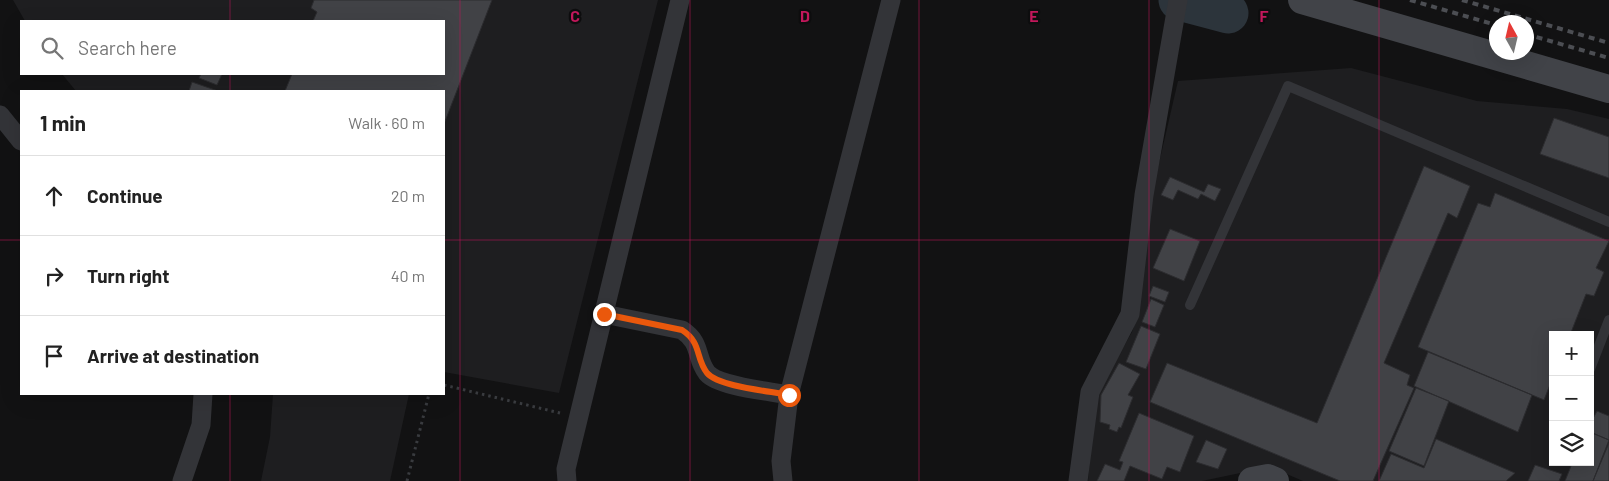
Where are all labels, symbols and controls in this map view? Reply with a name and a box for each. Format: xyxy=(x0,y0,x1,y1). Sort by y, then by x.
text: C xyxy=(570,6,580,25)
text: D xyxy=(800,6,810,25)
text: E xyxy=(1029,6,1039,25)
text: F xyxy=(1260,6,1269,25)
north arrow xyxy=(1489,15,1534,60)
search box xyxy=(20,20,445,75)
icon: search xyxy=(38,34,66,62)
text: Search here xyxy=(78,36,177,59)
text: 1 min xyxy=(40,110,86,135)
text: Walk · 60 m xyxy=(348,113,425,132)
icon: ahead xyxy=(40,182,68,210)
text: Continue xyxy=(87,184,163,207)
text: 20 m xyxy=(391,186,425,205)
icon: right xyxy=(40,262,68,290)
text: Turn right xyxy=(87,264,169,287)
text: 40 m xyxy=(391,266,425,285)
route end xyxy=(593,303,616,326)
map controls xyxy=(1549,331,1594,466)
button: + xyxy=(1549,331,1594,376)
icon: arrive xyxy=(40,342,68,370)
text: Arrive at destination xyxy=(87,344,259,367)
button: − xyxy=(1549,376,1594,421)
route start xyxy=(778,384,801,407)
button: layers xyxy=(1549,421,1594,466)

